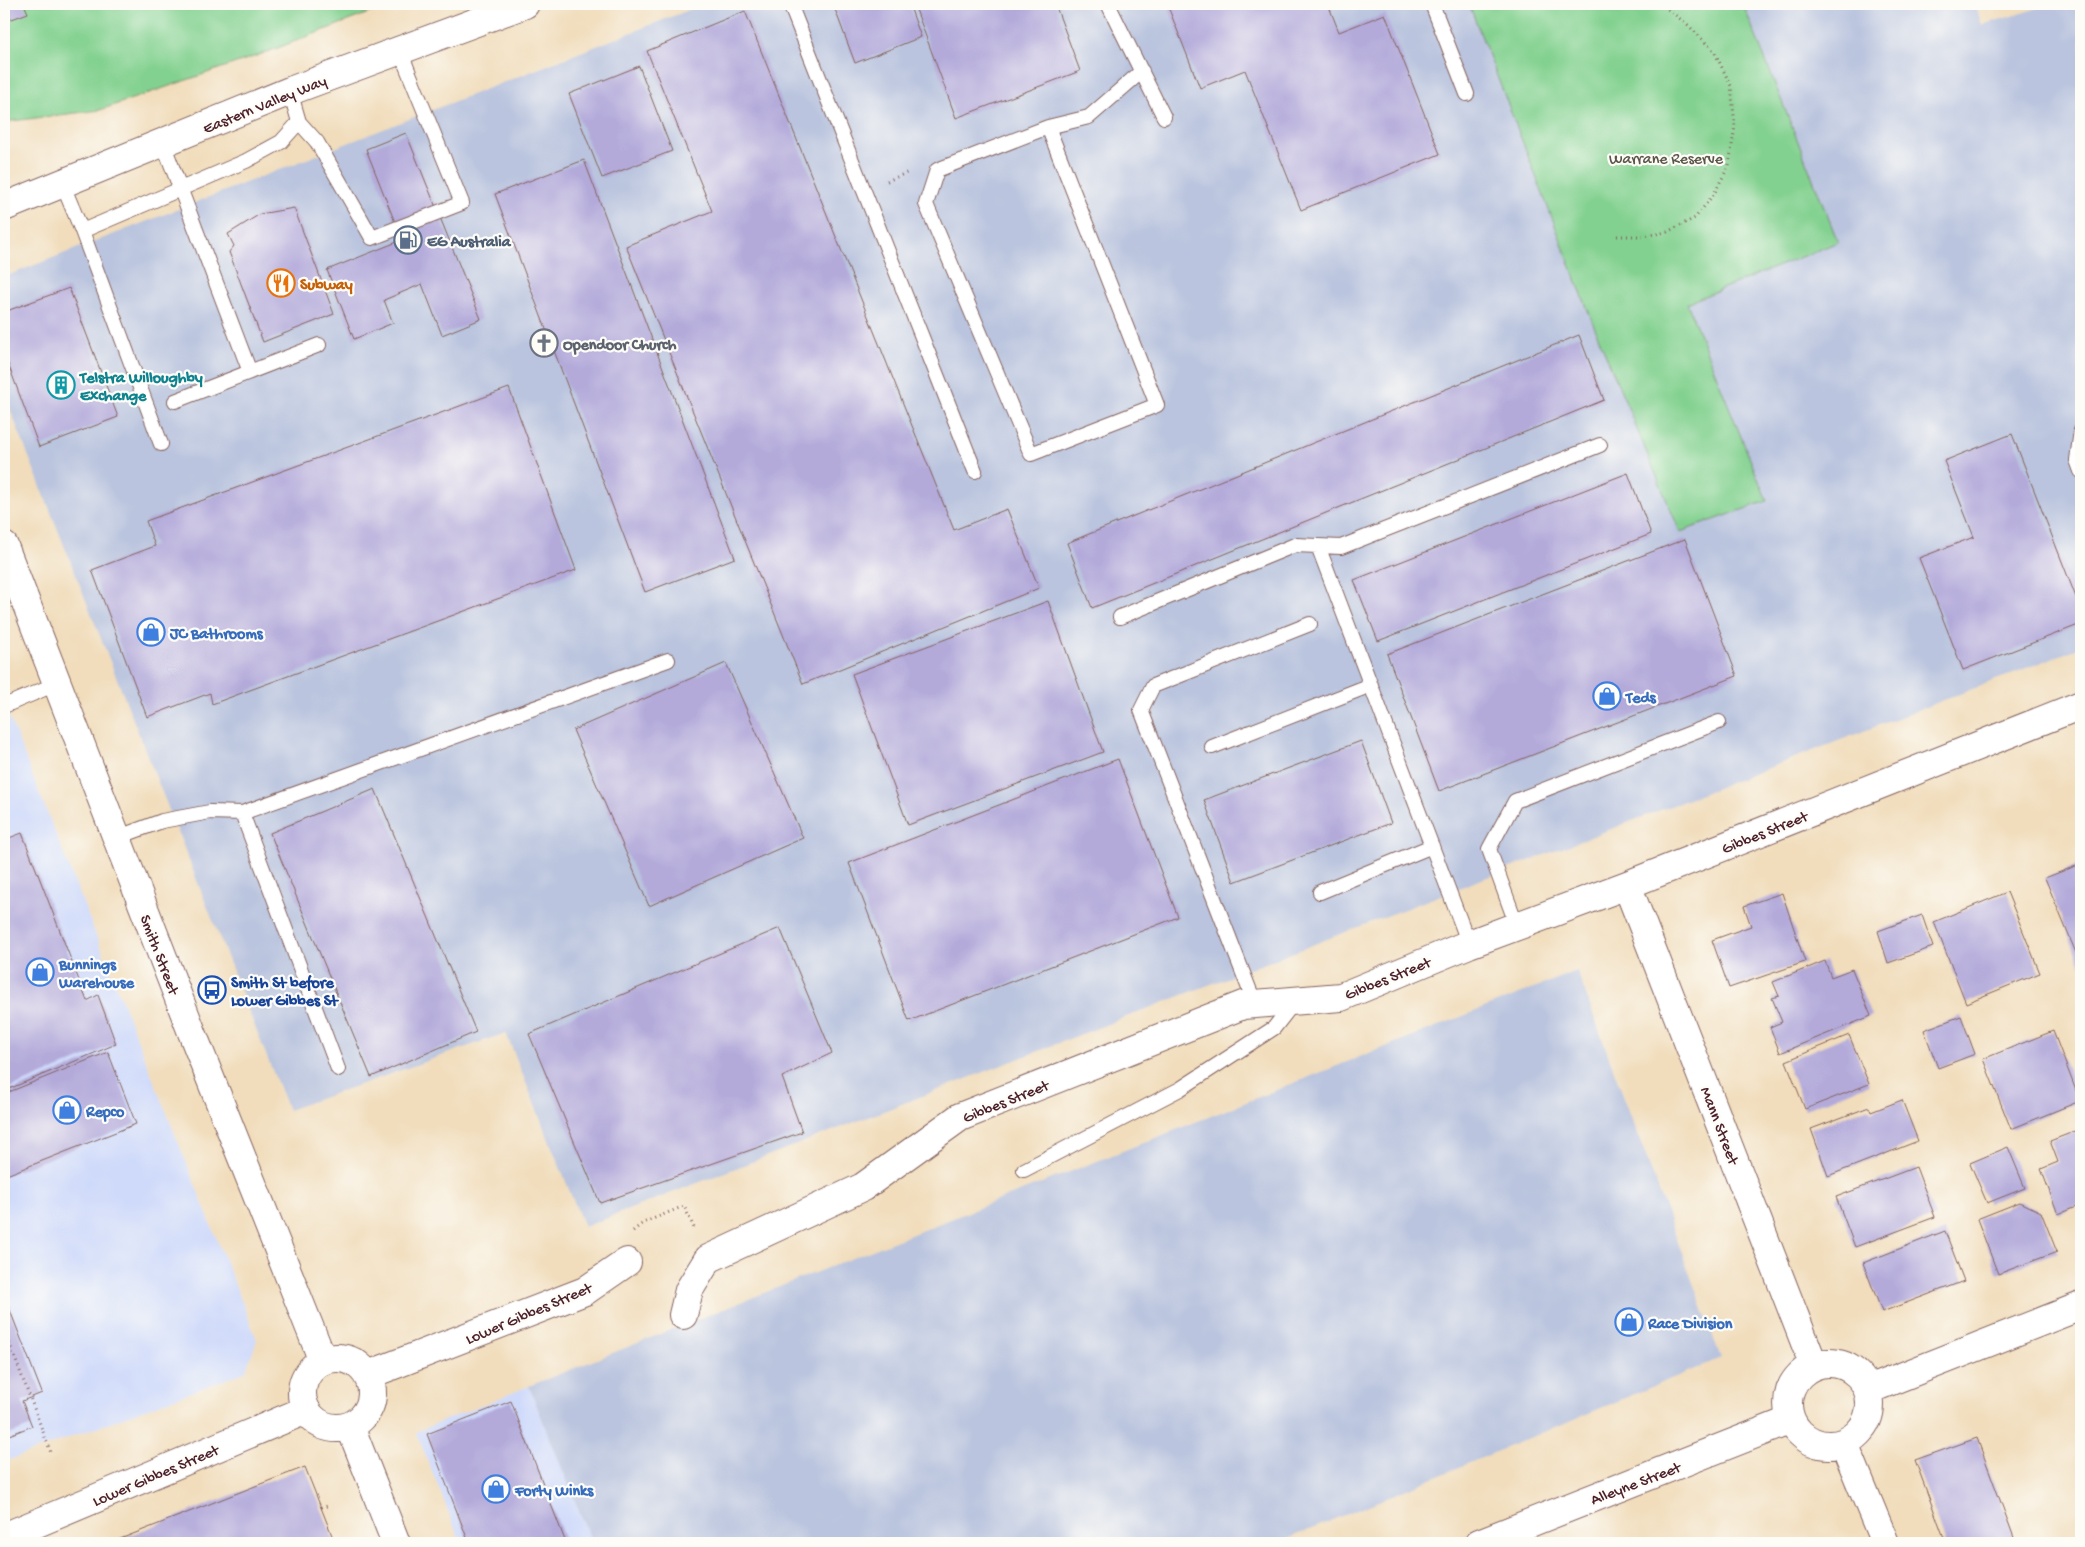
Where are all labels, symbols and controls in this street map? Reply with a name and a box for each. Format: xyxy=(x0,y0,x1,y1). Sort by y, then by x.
street label: Eastern Valley Way xyxy=(201,73,330,140)
park label: Warrane Reserve xyxy=(1609,151,1724,170)
fuel station icon: EG Australia xyxy=(393,225,423,255)
place label: EG Australia xyxy=(427,234,512,253)
restaurant icon: Subway xyxy=(266,268,296,298)
place label: Subway xyxy=(300,277,353,296)
church icon: Opendoor Church xyxy=(529,328,559,358)
place label: Opendoor Church xyxy=(563,337,677,356)
building icon: Telstra Willoughby Exchange xyxy=(46,370,76,400)
place label: Telstra Willoughby Exchange xyxy=(78,370,203,407)
shop icon: JC Bathrooms xyxy=(136,617,166,647)
place label: JC Bathrooms xyxy=(169,626,264,645)
shop icon: Teds xyxy=(1592,681,1622,711)
place label: Teds xyxy=(1624,690,1657,709)
street label: Gibbes Street xyxy=(1720,808,1812,860)
street label: Smith Street xyxy=(134,913,182,999)
street label: Gibbes Street xyxy=(1343,954,1435,1006)
shop icon: Bunnings Warehouse xyxy=(25,957,55,987)
place label: Bunnings Warehouse xyxy=(58,957,135,994)
place label: Smith St before Lower Gibbes St xyxy=(231,974,339,1012)
bus stop icon: Smith St before Lower Gibbes St xyxy=(197,975,227,1005)
street label: Gibbes Street xyxy=(961,1077,1053,1129)
street label: Mann Street xyxy=(1694,1085,1742,1169)
shop icon: Repco xyxy=(52,1095,82,1125)
place label: Repco xyxy=(85,1104,125,1123)
street label: Lower Gibbes Street xyxy=(463,1279,597,1350)
shop icon: Race Division xyxy=(1614,1307,1644,1337)
place label: Race Division xyxy=(1647,1316,1733,1335)
street label: Lower Gibbes Street xyxy=(90,1441,224,1512)
street label: Alleyne Street xyxy=(1589,1459,1685,1511)
shop icon: Forty Winks xyxy=(481,1474,511,1504)
place label: Forty Winks xyxy=(514,1483,594,1502)

